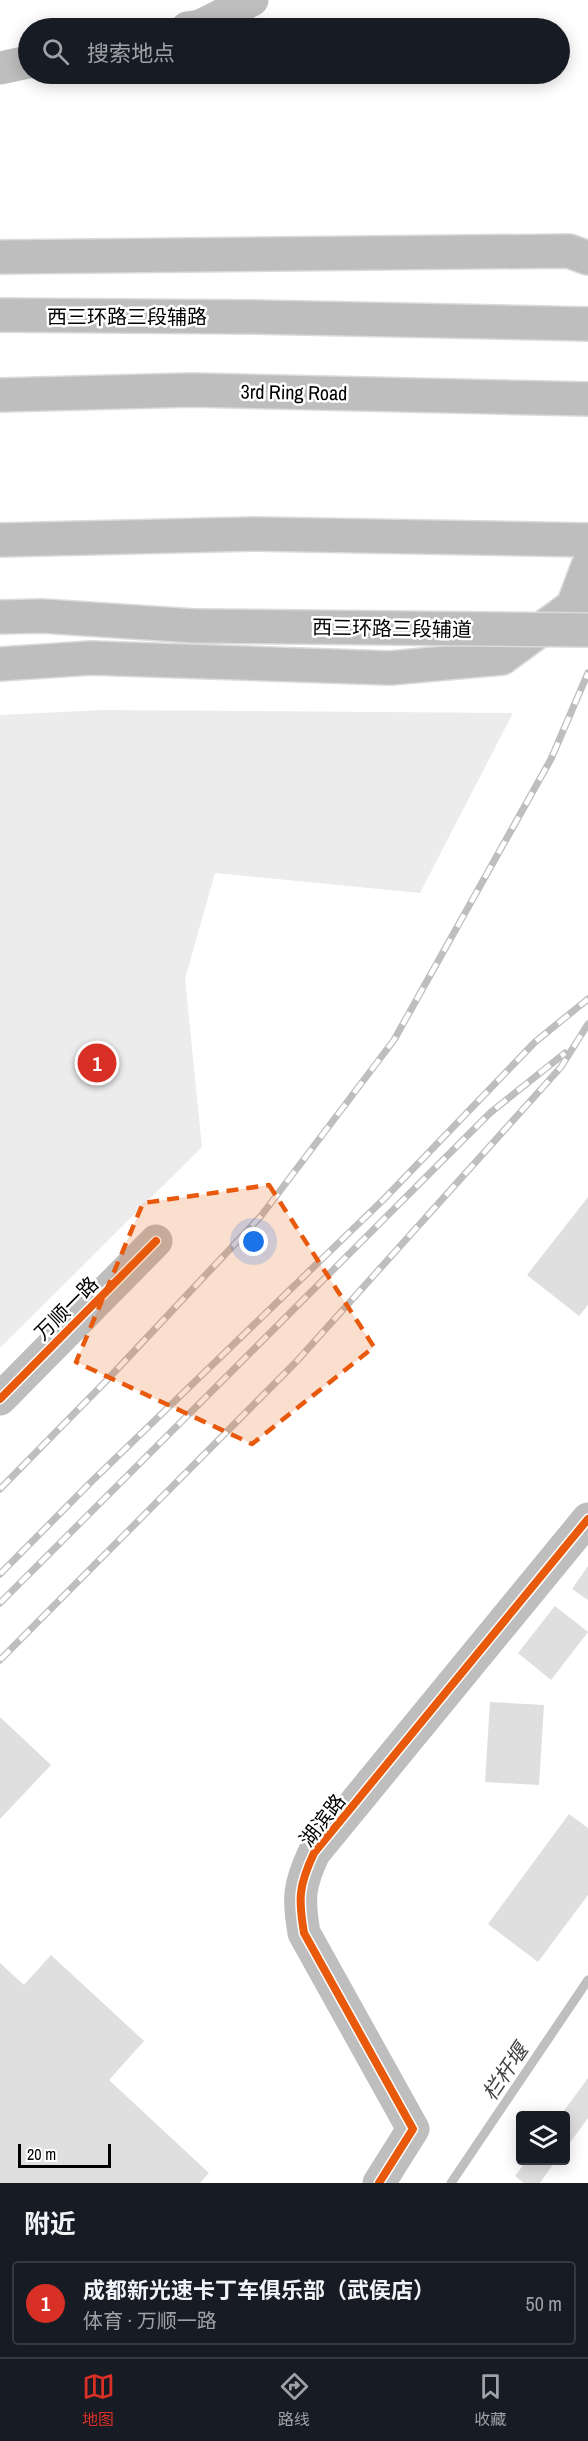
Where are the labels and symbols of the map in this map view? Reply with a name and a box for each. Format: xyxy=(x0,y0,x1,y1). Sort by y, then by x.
street label: 西三环路三段辅路 xyxy=(47,303,207,330)
street label: 3rd Ring Road xyxy=(240,378,348,406)
street label: 西三环路三段辅道 xyxy=(312,613,472,643)
pin: 1 xyxy=(78,1040,116,1086)
your location xyxy=(239,1227,268,1256)
street label: 万顺一路 xyxy=(28,1270,104,1346)
street label: 湖滨路 xyxy=(293,1788,351,1852)
water label: 栏杆堰 xyxy=(475,2035,536,2106)
scale bar xyxy=(18,2141,111,2168)

